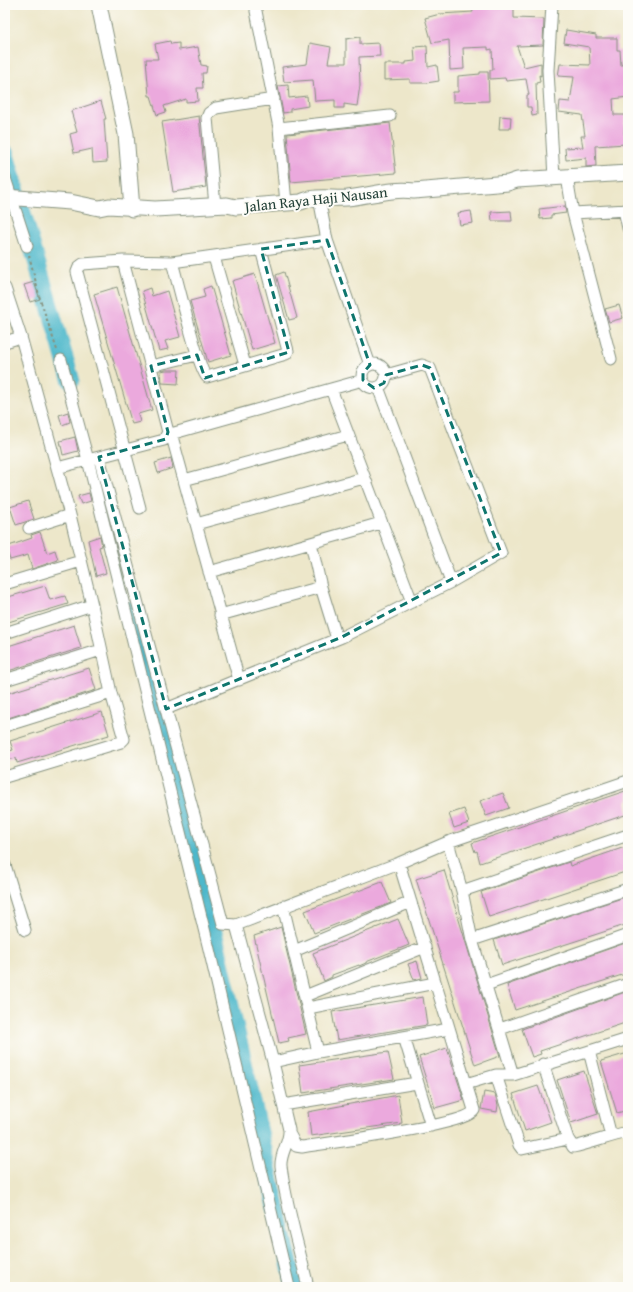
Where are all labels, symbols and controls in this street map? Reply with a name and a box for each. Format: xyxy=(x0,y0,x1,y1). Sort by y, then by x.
street label: Jalan Raya Haji Nausan xyxy=(242,181,389,217)

